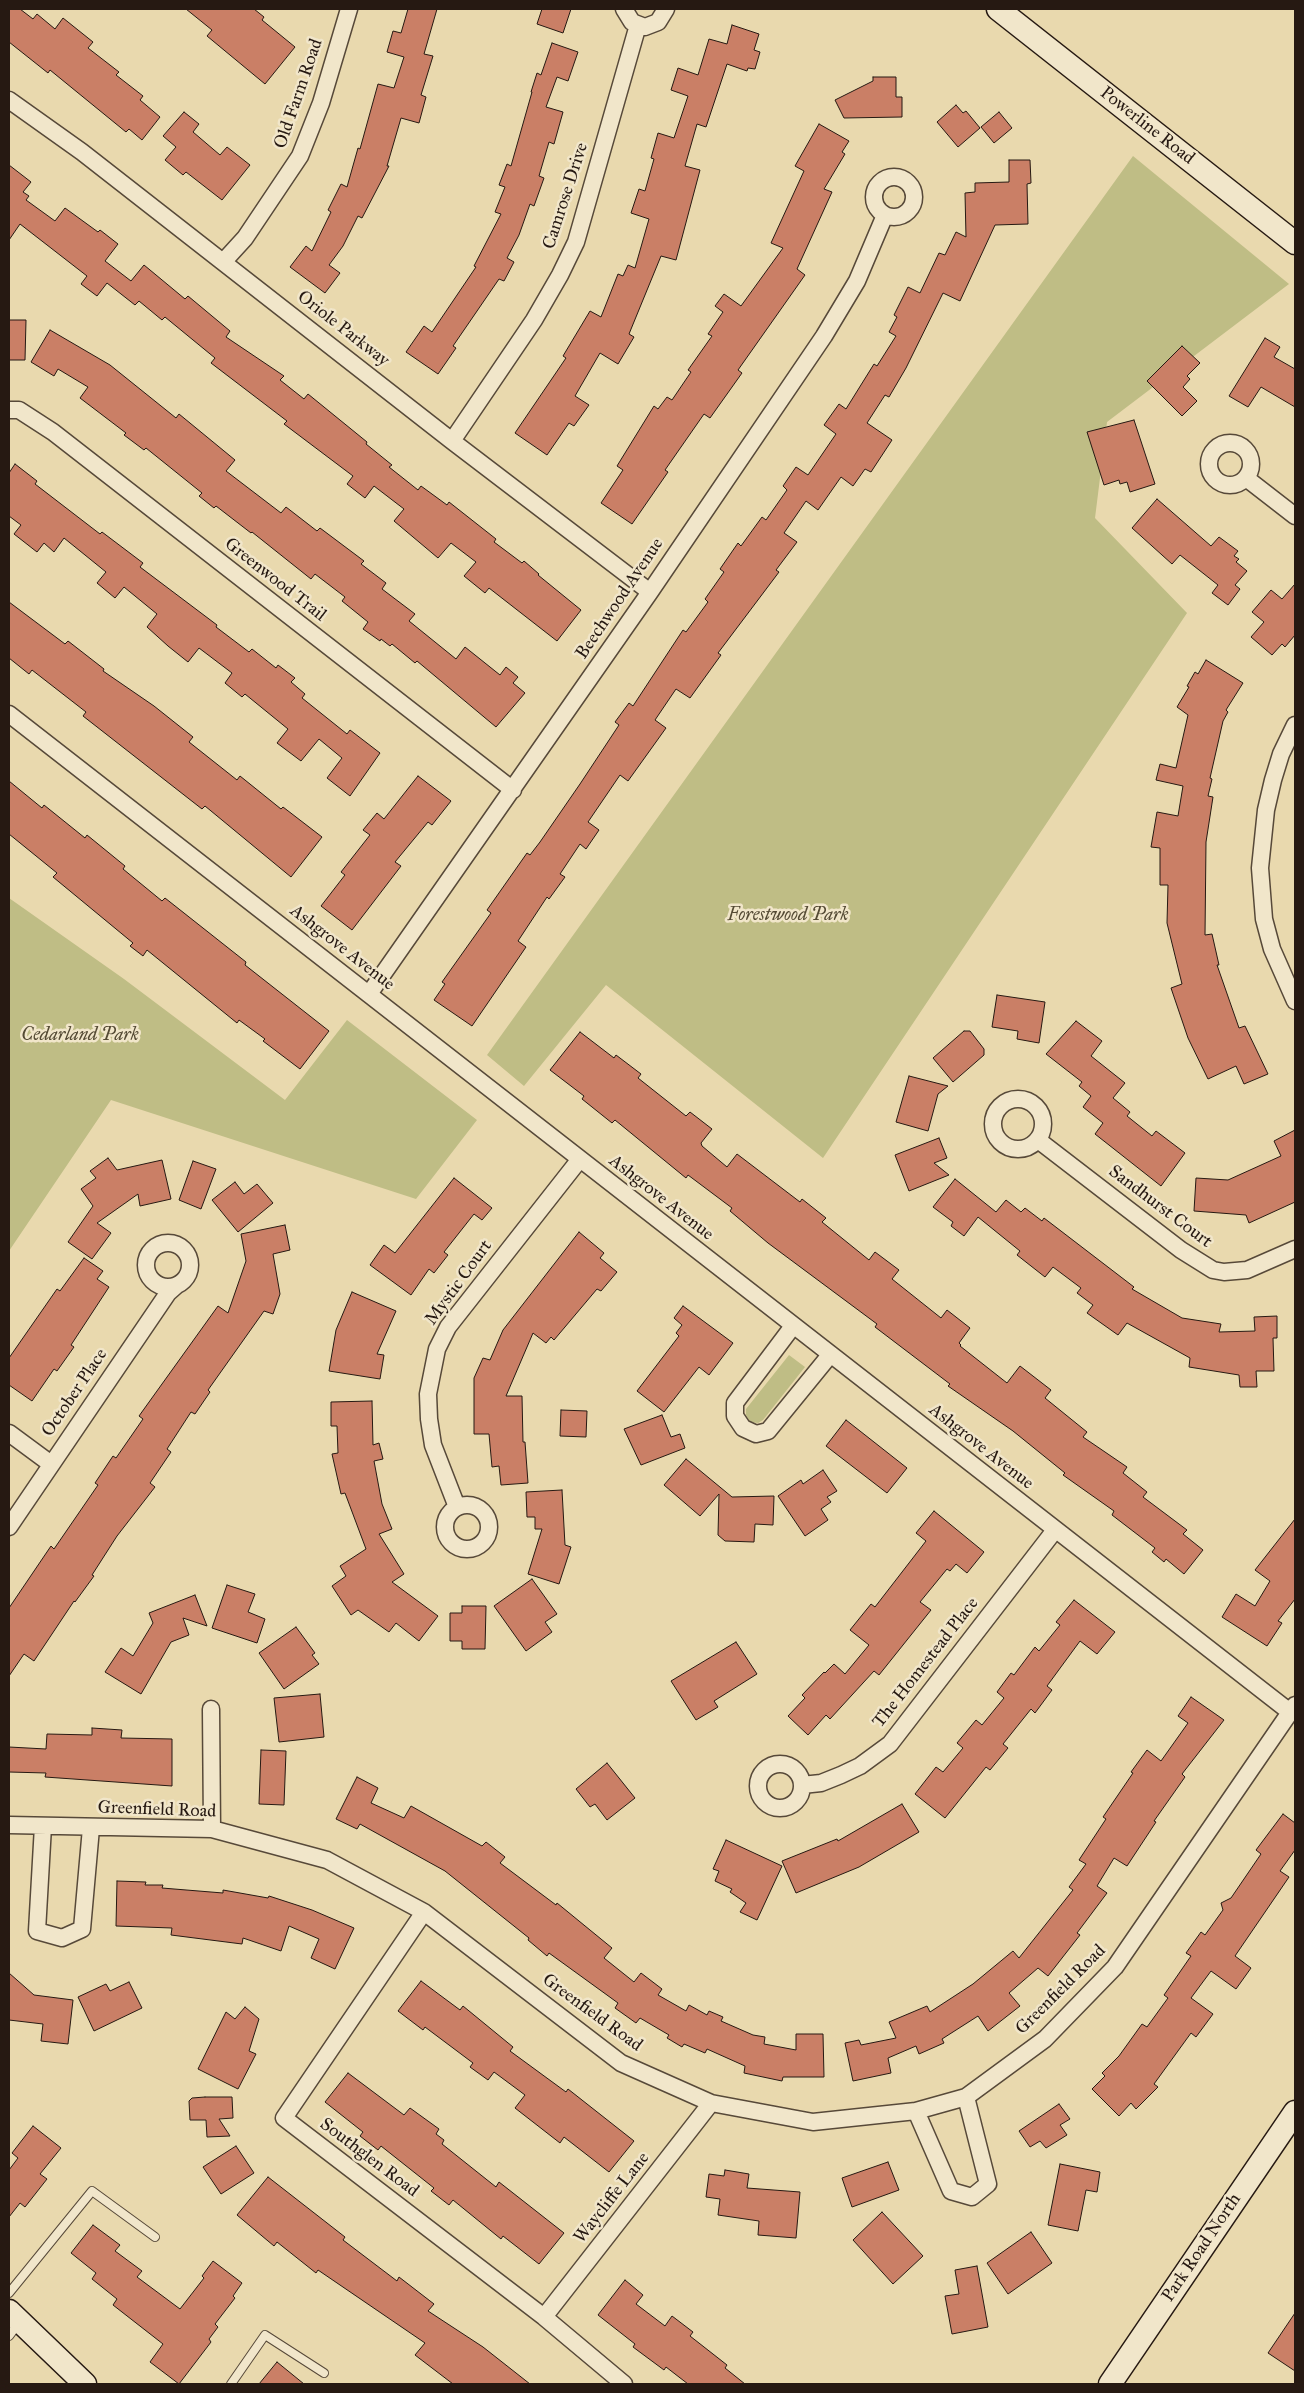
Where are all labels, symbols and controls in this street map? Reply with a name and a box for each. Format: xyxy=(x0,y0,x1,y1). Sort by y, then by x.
street label: Old Farm Road xyxy=(270,36,328,152)
street label: Powerline Road xyxy=(1095,82,1199,170)
street label: Camrose Drive xyxy=(539,140,593,252)
street label: Oriole Parkway xyxy=(293,286,393,372)
street label: Greenwood Trail xyxy=(220,534,330,626)
street label: Beechwood Avenue xyxy=(572,534,668,664)
street label: Ashgrove Avenue xyxy=(285,901,399,995)
park label: Forestwood Park xyxy=(727,905,849,927)
park label: Cedarland Park xyxy=(21,1025,139,1047)
street label: Ashgrove Avenue xyxy=(604,1151,718,1245)
street label: Sandhurst Court xyxy=(1104,1161,1216,1253)
street label: Mystic Court xyxy=(421,1236,497,1330)
street label: October Place xyxy=(38,1345,112,1441)
street label: Ashgrove Avenue xyxy=(924,1400,1038,1494)
street label: The Homestead Place xyxy=(868,1593,984,1733)
street label: Greenfield Road xyxy=(97,1797,217,1823)
street label: Greenfield Road xyxy=(1011,1940,1111,2040)
street label: Greenfield Road xyxy=(538,1969,646,2057)
street label: Southglen Road xyxy=(315,2114,423,2202)
street label: Waycliffe Lane xyxy=(570,2148,654,2248)
street label: Park Road North xyxy=(1158,2190,1246,2306)

